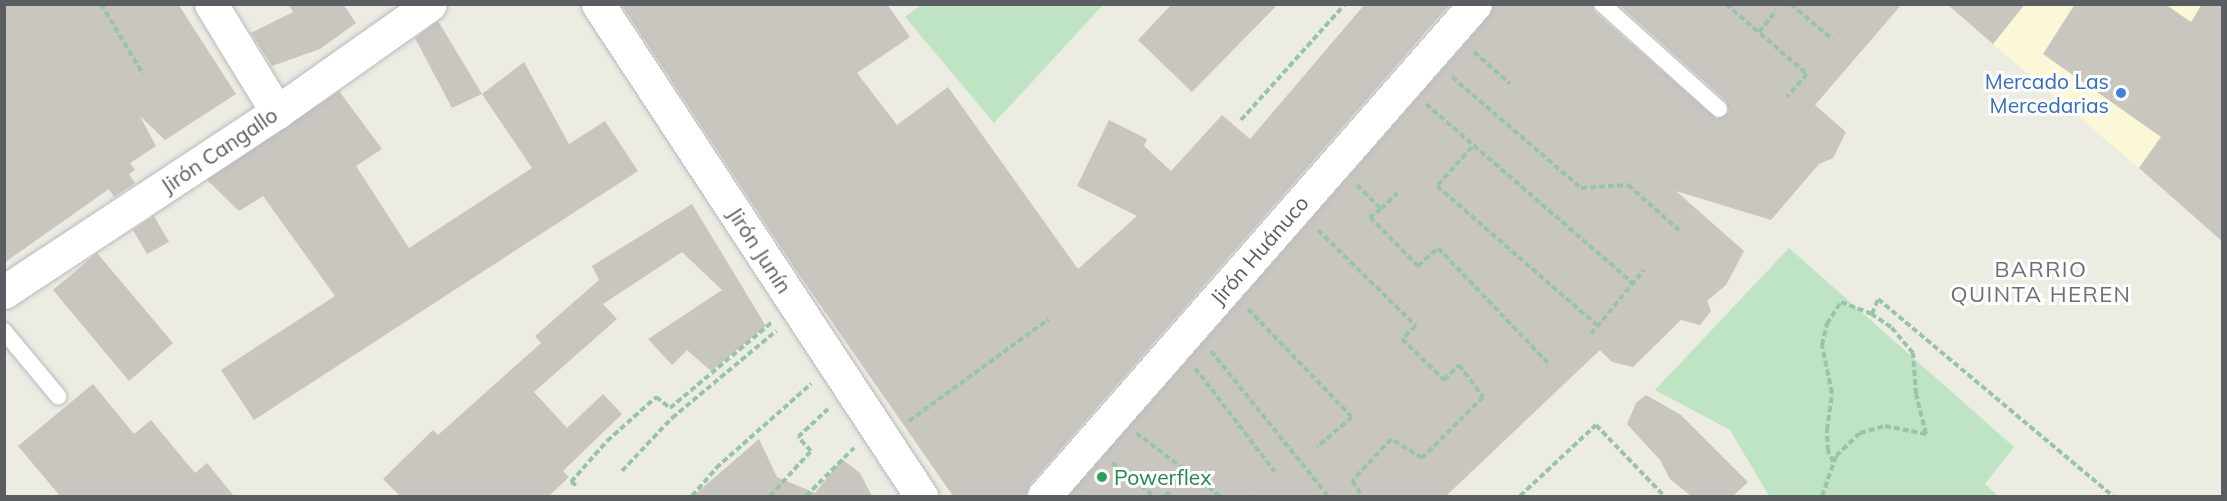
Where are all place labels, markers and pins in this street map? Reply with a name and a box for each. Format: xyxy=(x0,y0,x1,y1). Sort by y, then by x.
place label: Mercado Las Mercedarias xyxy=(1985,68,2109,118)
marker: Mercado Las Mercedarias xyxy=(2114,86,2128,100)
place label: Powerflex xyxy=(1114,464,1211,490)
marker: Powerflex xyxy=(1095,470,1109,484)

